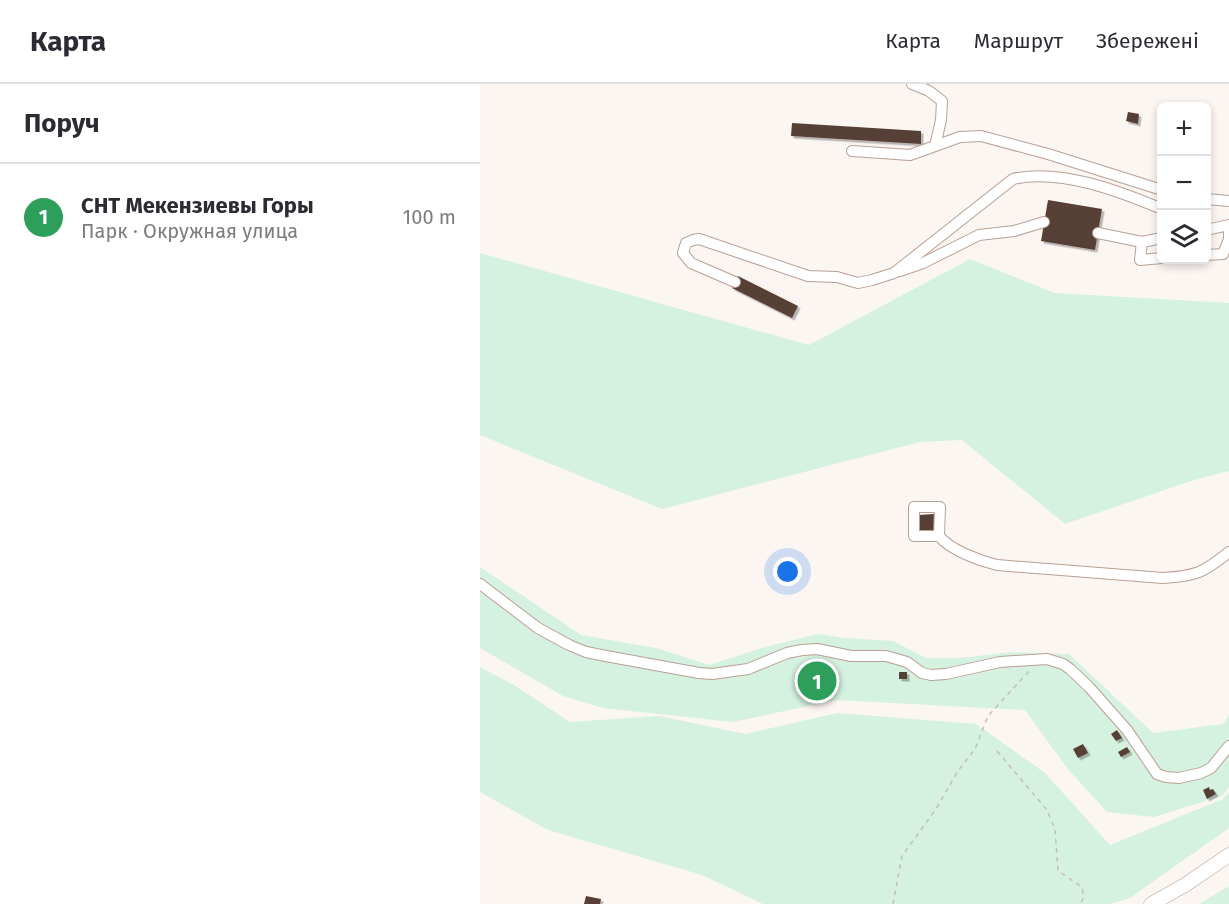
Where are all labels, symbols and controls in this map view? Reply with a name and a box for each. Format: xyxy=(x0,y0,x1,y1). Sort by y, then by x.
text: Карта xyxy=(30,25,106,58)
text: Карта xyxy=(885,28,941,54)
text: Маршрут xyxy=(974,28,1063,54)
text: Збережені xyxy=(1096,28,1199,54)
map controls xyxy=(1157,102,1211,264)
button: + xyxy=(1157,102,1211,156)
text: Поруч xyxy=(24,108,100,139)
button: − xyxy=(1157,156,1211,210)
text: СНТ Мекензиевы Горы xyxy=(81,192,314,219)
text: 1 xyxy=(39,205,48,229)
text: 100 m xyxy=(403,205,456,229)
button: layers xyxy=(1157,210,1211,264)
text: Парк · Окружная улица xyxy=(81,219,298,243)
your location xyxy=(773,557,802,586)
pin: 1 xyxy=(798,658,836,704)

